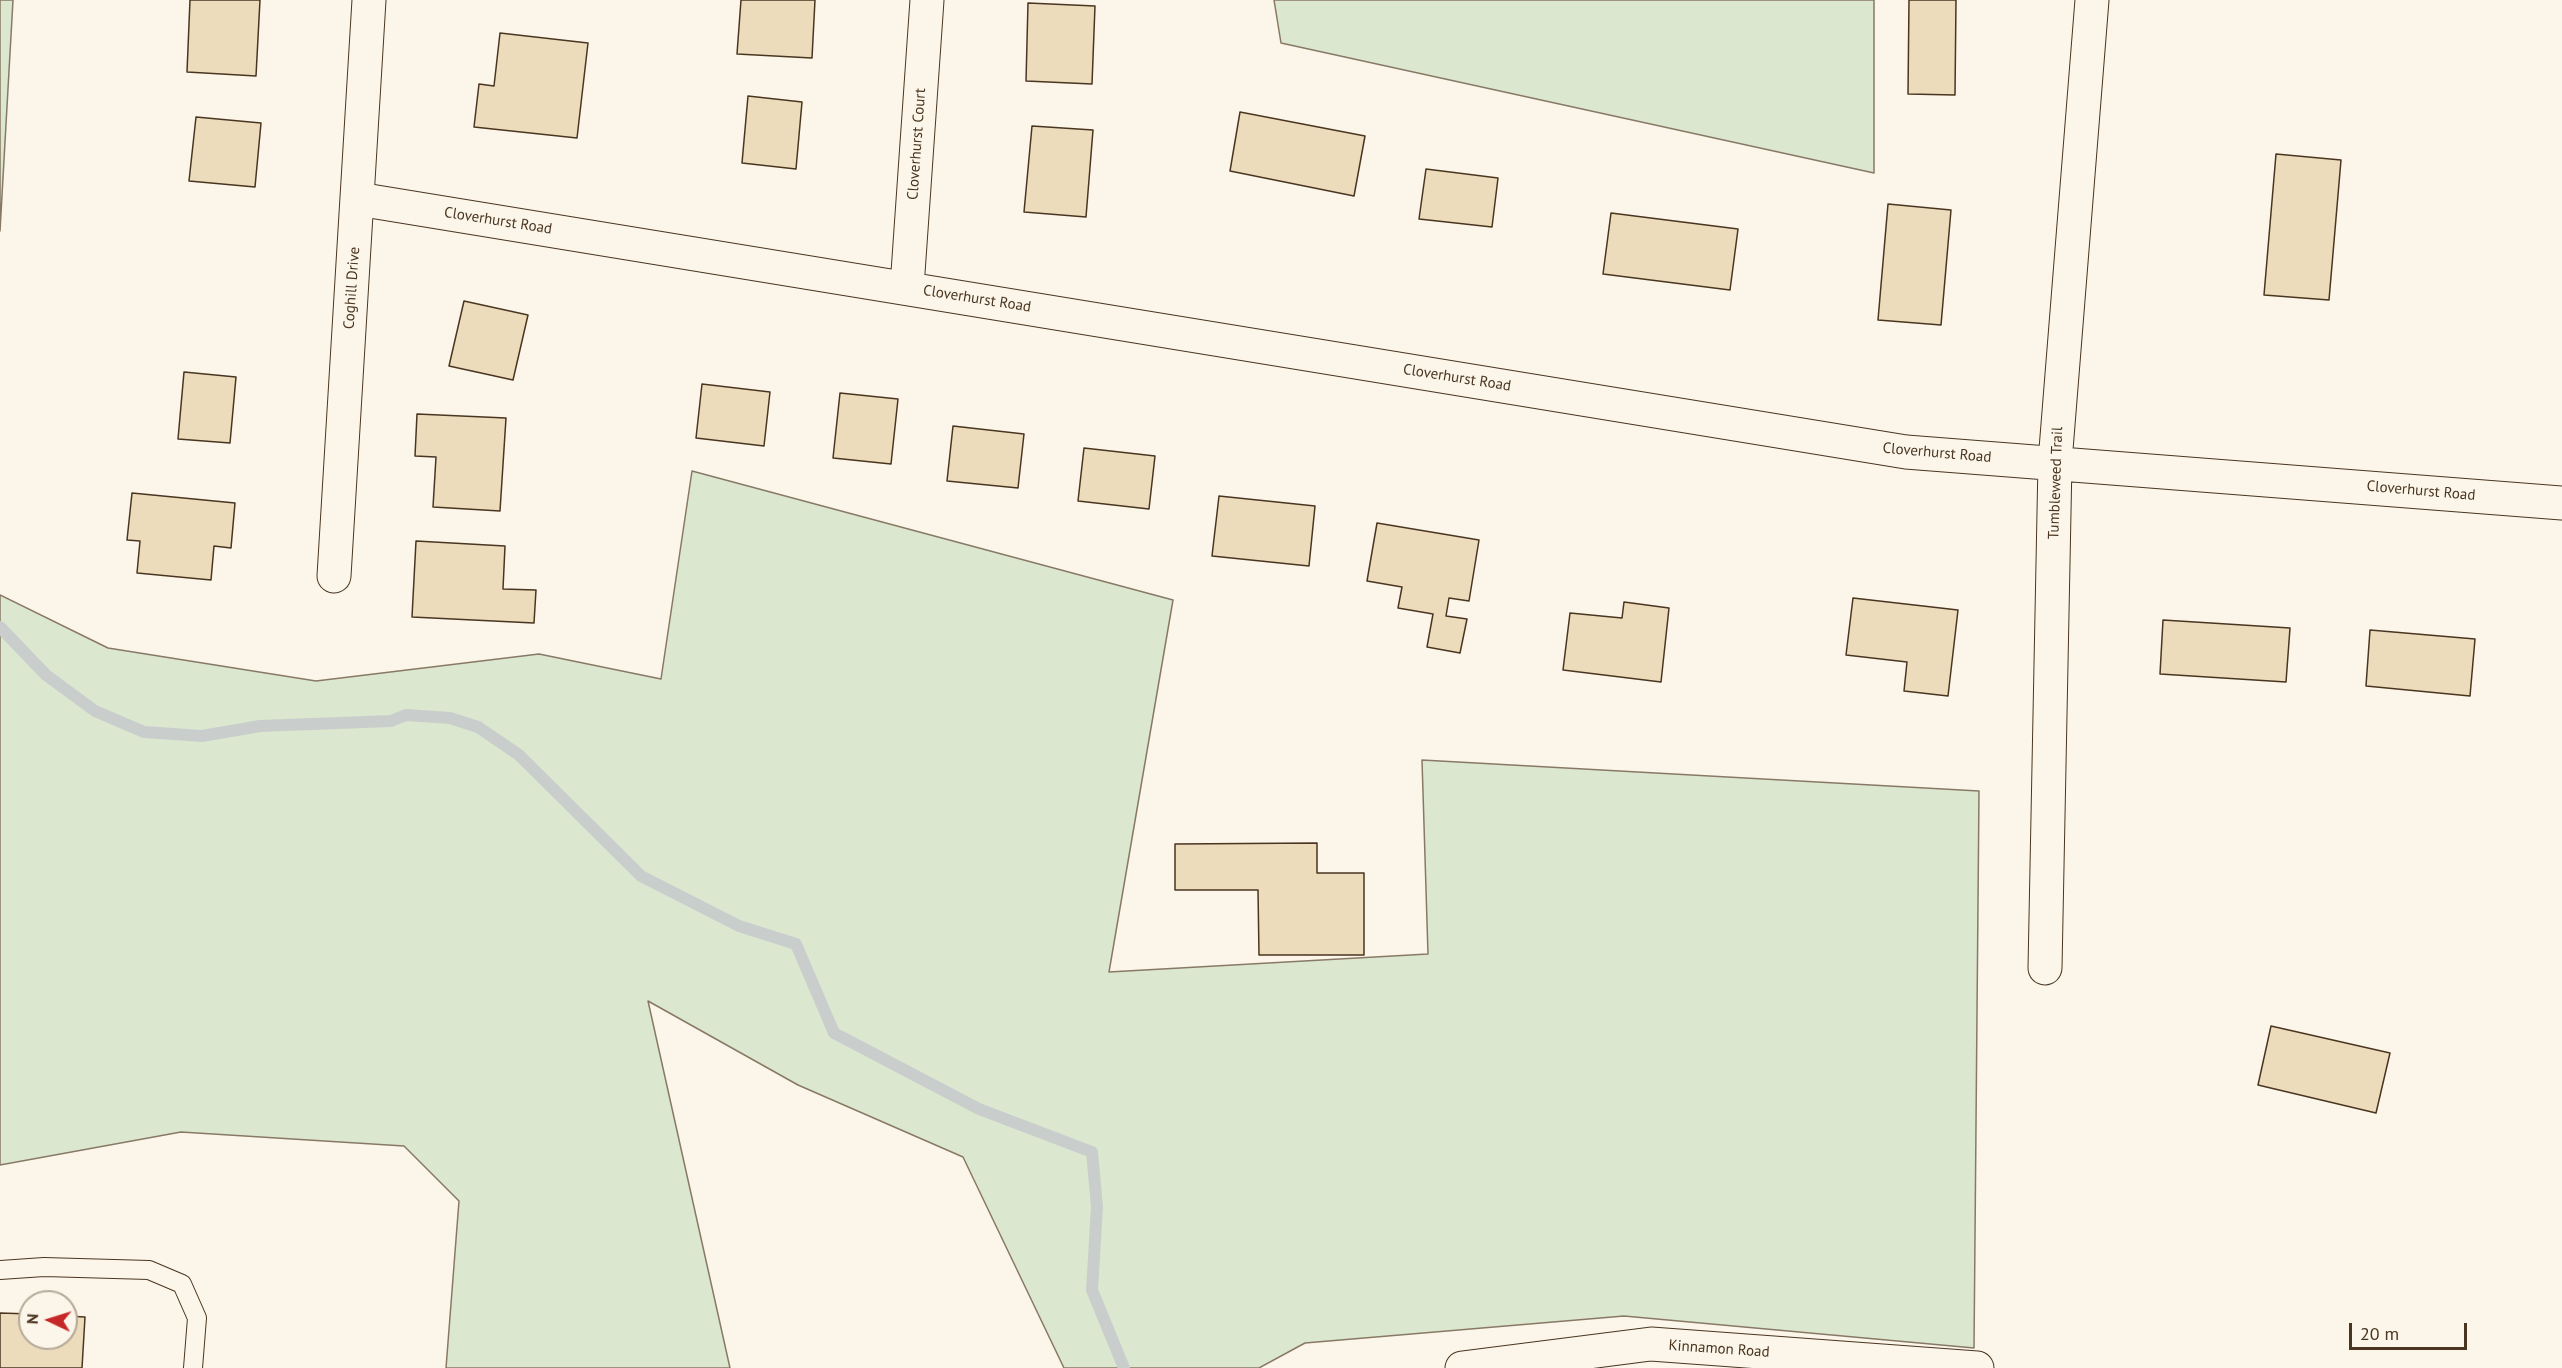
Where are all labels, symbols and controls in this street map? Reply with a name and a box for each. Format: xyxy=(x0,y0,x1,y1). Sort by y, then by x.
street label: Cloverhurst Court xyxy=(904,87,930,201)
street label: Cloverhurst Road xyxy=(443,204,553,238)
street label: Coghill Drive xyxy=(340,246,364,330)
street label: Cloverhurst Road xyxy=(922,282,1032,316)
street label: Cloverhurst Road xyxy=(1402,361,1512,395)
street label: Tumbleweed Trail xyxy=(2045,426,2067,540)
street label: Cloverhurst Road xyxy=(1882,439,1992,467)
street label: Cloverhurst Road xyxy=(2366,477,2476,505)
north arrow xyxy=(18,1290,78,1350)
scale bar xyxy=(2352,1311,2470,1349)
text: N xyxy=(22,1313,42,1325)
text: 20 m xyxy=(2360,1322,2399,1345)
street label: Kinnamon Road xyxy=(1668,1336,1770,1362)

